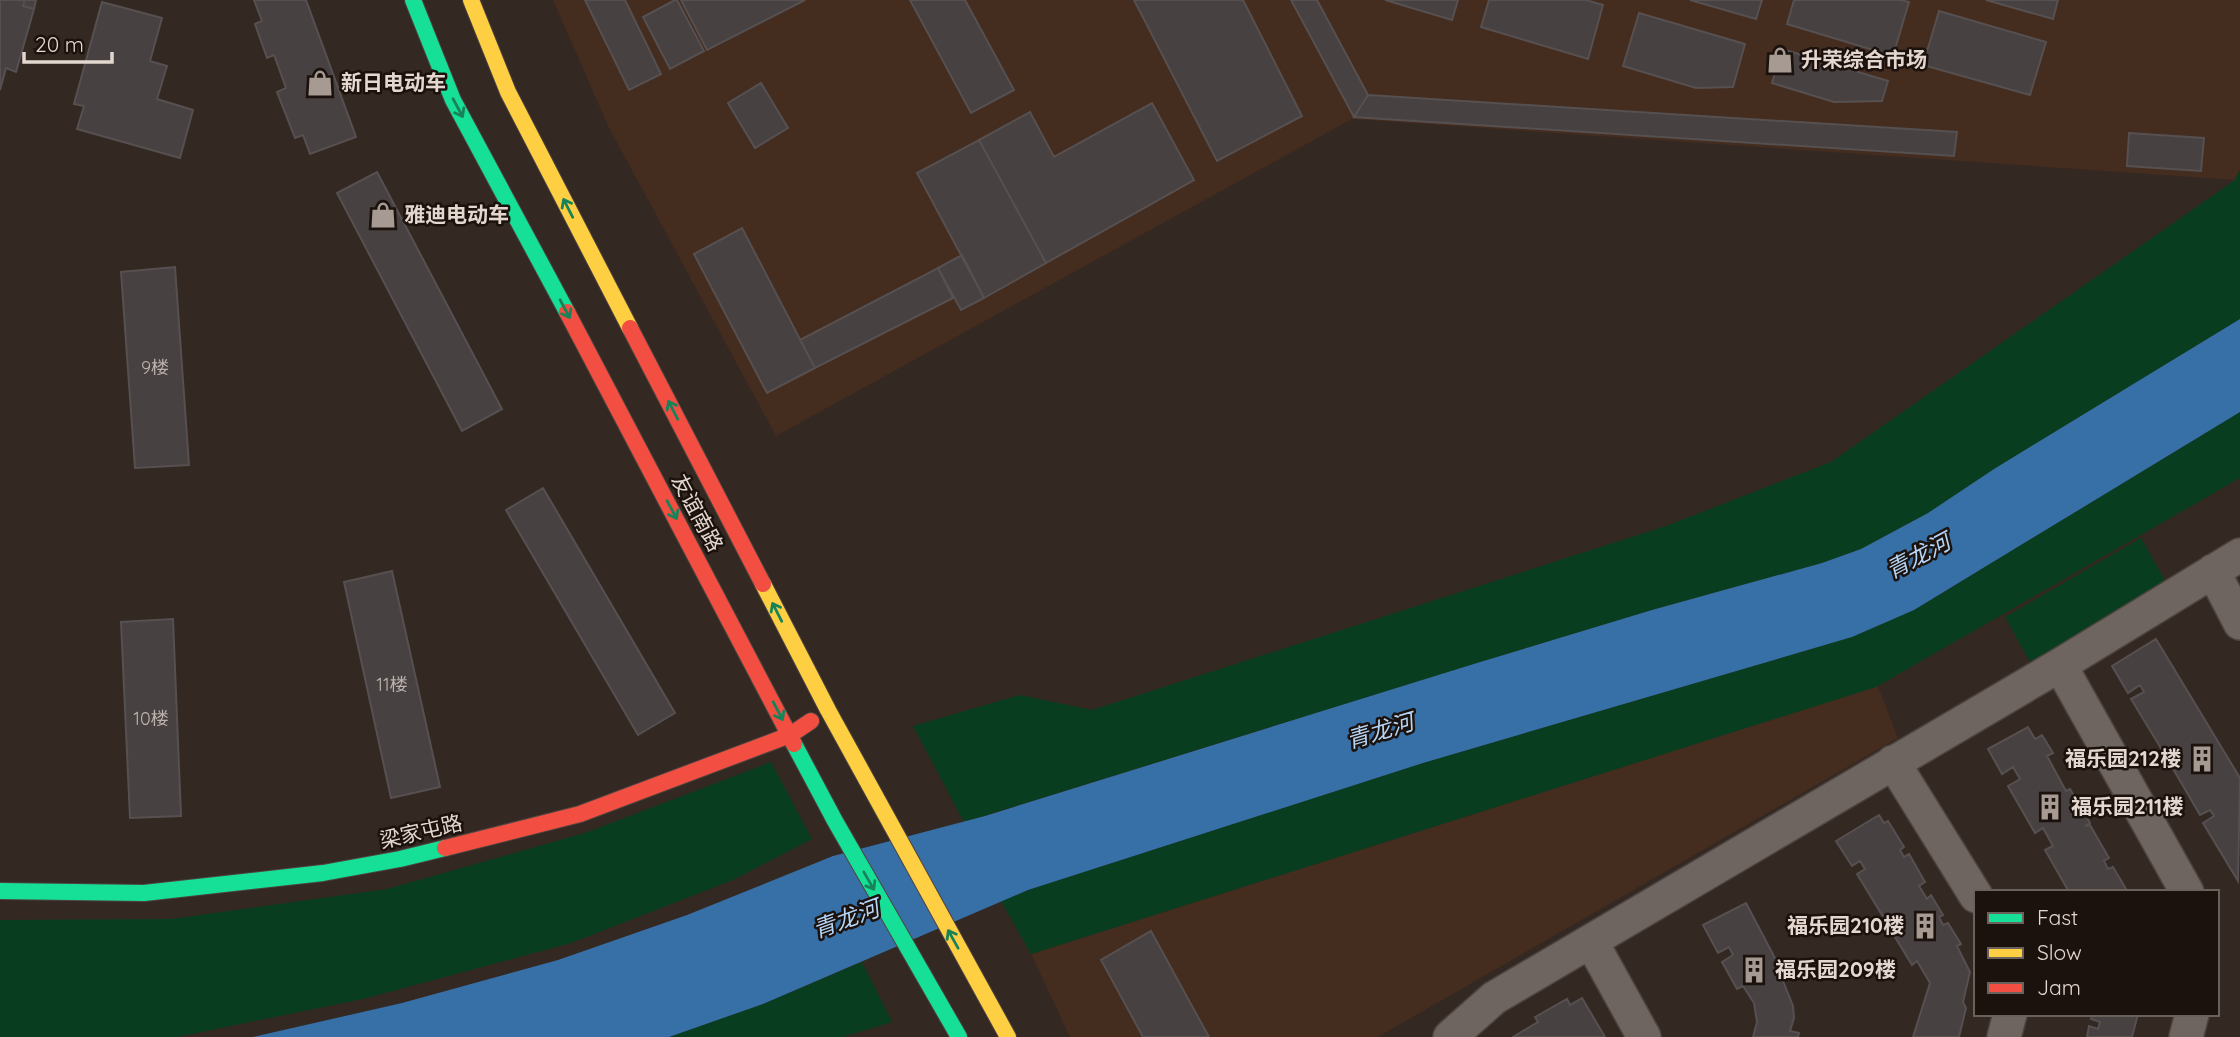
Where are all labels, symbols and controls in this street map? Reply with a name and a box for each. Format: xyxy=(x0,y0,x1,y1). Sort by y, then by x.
scale bar xyxy=(24,21,112,65)
text: 20 m xyxy=(35,31,84,57)
shop icon: 升荣综合市场 xyxy=(1765,45,1795,75)
place label: 升荣综合市场 xyxy=(1801,46,1927,72)
shop icon: 新日电动车 xyxy=(305,68,335,98)
place label: 新日电动车 xyxy=(341,69,446,95)
one-way arrow xyxy=(451,97,465,118)
one-way arrow xyxy=(561,198,575,219)
shop icon: 雅迪电动车 xyxy=(368,200,398,230)
place label: 雅迪电动车 xyxy=(404,201,509,227)
one-way arrow xyxy=(559,298,572,319)
house number: 9楼 xyxy=(141,356,169,379)
one-way arrow xyxy=(665,400,679,421)
street label: 友谊南路 xyxy=(667,469,729,556)
one-way arrow xyxy=(665,499,679,520)
water label: 青龙河 xyxy=(1880,525,1959,585)
one-way arrow xyxy=(770,602,784,623)
house number: 11楼 xyxy=(376,673,408,696)
one-way arrow xyxy=(771,700,785,721)
water label: 青龙河 xyxy=(1343,705,1421,754)
house number: 10楼 xyxy=(133,707,169,730)
building icon: 福乐园212楼 xyxy=(2187,744,2217,774)
place label: 福乐园212楼 xyxy=(2065,745,2181,771)
building icon: 福乐园211楼 xyxy=(2035,792,2065,822)
place label: 福乐园211楼 xyxy=(2071,793,2183,819)
street label: 梁家屯路 xyxy=(377,809,465,853)
one-way arrow xyxy=(862,870,876,890)
legend xyxy=(1974,890,2219,1016)
water label: 青龙河 xyxy=(808,892,887,944)
text: Fast xyxy=(2037,904,2078,930)
building icon: 福乐园210楼 xyxy=(1910,911,1940,941)
place label: 福乐园210楼 xyxy=(1787,912,1904,938)
one-way arrow xyxy=(946,929,960,949)
text: Slow xyxy=(2037,939,2082,965)
building icon: 福乐园209楼 xyxy=(1739,955,1769,985)
place label: 福乐园209楼 xyxy=(1775,956,1896,982)
text: Jam xyxy=(2037,974,2081,1000)

